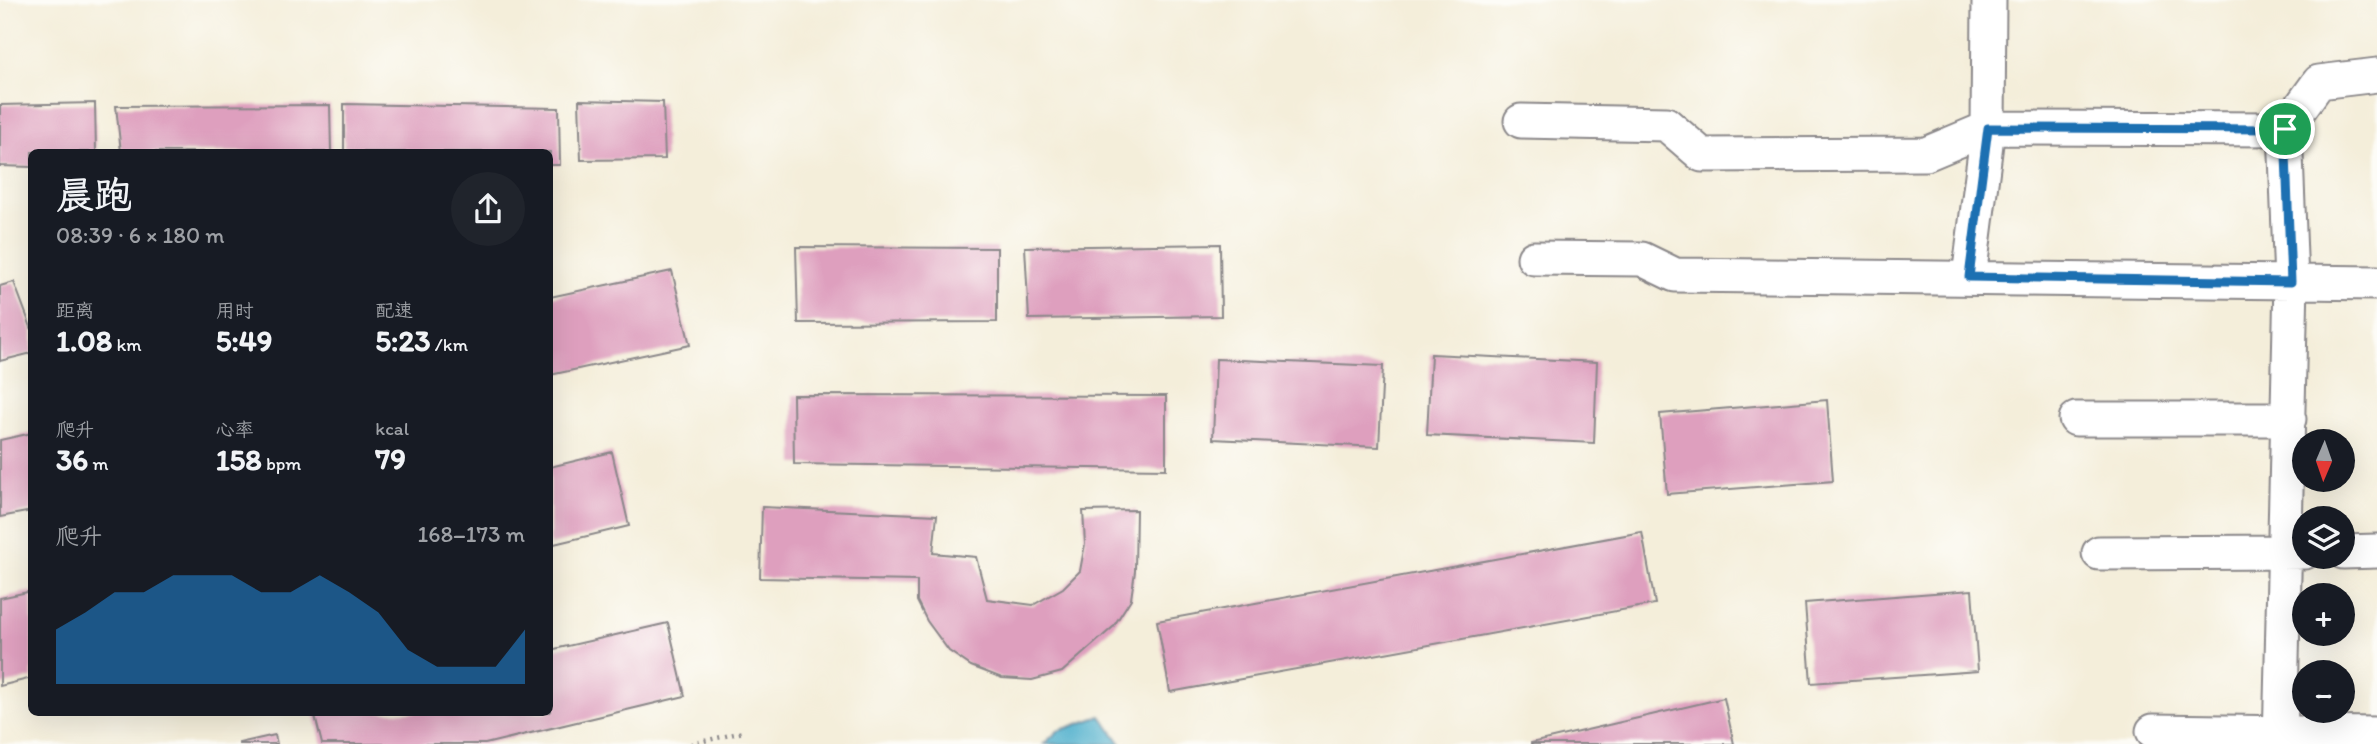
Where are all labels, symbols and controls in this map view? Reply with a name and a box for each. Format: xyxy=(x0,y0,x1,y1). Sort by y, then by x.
pin xyxy=(2255,99,2315,159)
icon: arrive xyxy=(2266,110,2304,148)
text: 晨跑 xyxy=(56,172,132,218)
button: share xyxy=(451,172,525,246)
text: 08:39 · 6 × 180 m xyxy=(56,221,225,249)
text: 距离 xyxy=(56,299,94,322)
text: 用时 xyxy=(216,299,254,322)
text: 配速 xyxy=(375,299,413,322)
text: 1.08 xyxy=(56,322,112,359)
text: 5:49 xyxy=(216,322,272,359)
text: 5:23 xyxy=(375,322,431,359)
text: km xyxy=(112,333,142,356)
text: /km xyxy=(431,333,468,356)
text: kcal xyxy=(375,417,409,440)
text: 爬升 xyxy=(56,418,94,441)
text: 心率 xyxy=(216,418,254,441)
north arrow xyxy=(2292,429,2356,492)
map controls xyxy=(2292,429,2355,723)
text: 79 xyxy=(375,440,406,477)
text: 36 xyxy=(56,441,88,478)
text: 158 xyxy=(216,441,262,478)
text: m xyxy=(88,452,109,475)
text: bpm xyxy=(262,452,301,475)
button: layers xyxy=(2292,506,2355,569)
text: 168–173 m xyxy=(418,520,525,548)
text: 爬升 xyxy=(56,522,102,550)
button: + xyxy=(2292,583,2355,646)
button: − xyxy=(2292,660,2355,723)

